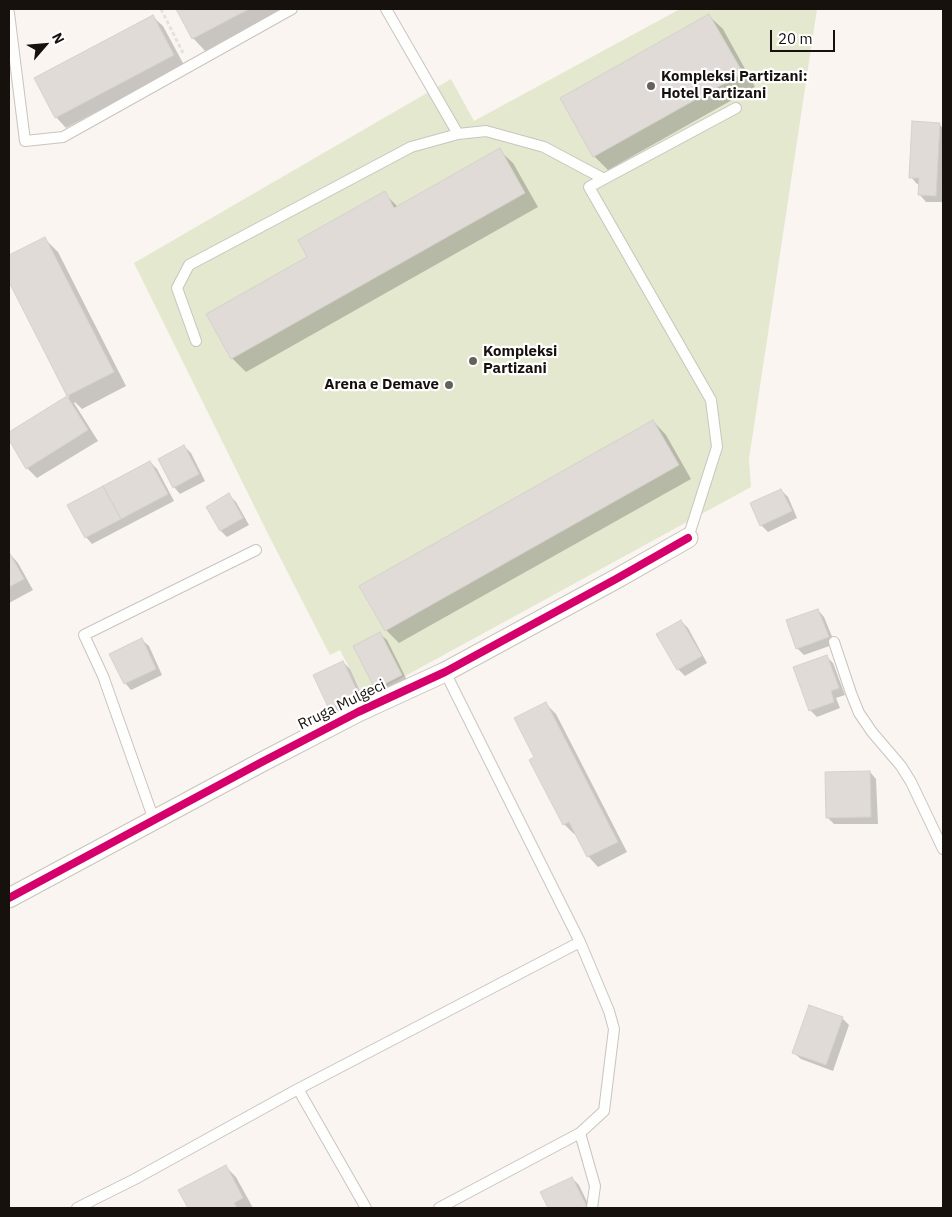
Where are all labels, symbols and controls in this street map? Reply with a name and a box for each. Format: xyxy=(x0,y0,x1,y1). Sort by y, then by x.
north arrow xyxy=(20,20,70,70)
scale bar xyxy=(772,20,837,52)
text: 20 m xyxy=(778,29,813,48)
text: N xyxy=(48,30,69,47)
place label: Kompleksi Partizani: Hotel Partizani xyxy=(661,68,808,103)
marker: Kompleksi Partizani: Hotel Partizani xyxy=(645,80,657,92)
place label: Kompleksi Partizani xyxy=(483,343,557,378)
marker: Kompleksi Partizani xyxy=(467,355,479,367)
place label: Arena e Demave xyxy=(324,376,439,394)
marker: Arena e Demave xyxy=(443,379,455,391)
street label: Rruga Mulgeci xyxy=(295,676,389,734)

